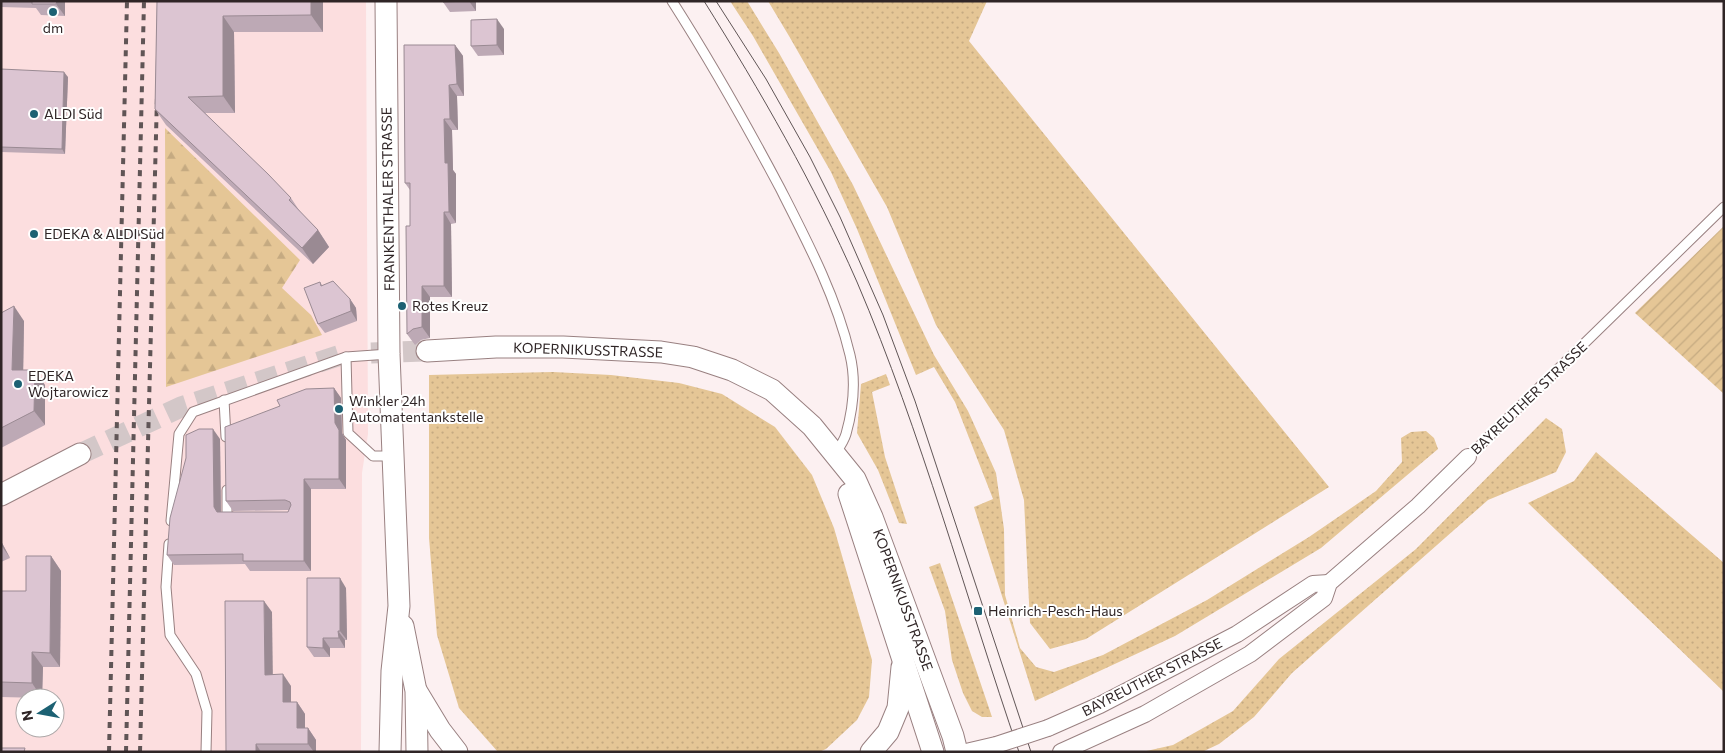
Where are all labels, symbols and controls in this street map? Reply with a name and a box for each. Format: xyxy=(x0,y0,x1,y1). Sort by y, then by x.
marker: dm xyxy=(47,6,59,18)
place label: dm xyxy=(43,19,63,36)
place label: ALDI Süd xyxy=(44,105,103,122)
street label: FRANKENTHALER STRASSE xyxy=(377,107,398,291)
marker: ALDI Süd xyxy=(28,108,40,120)
place label: EDEKA & ALDI Süd xyxy=(44,225,164,242)
marker: EDEKA & ALDI Süd xyxy=(28,228,40,240)
place label: Rotes Kreuz xyxy=(412,297,488,314)
marker: Rotes Kreuz xyxy=(396,300,408,312)
street label: KOPERNIKUSSTRASSE xyxy=(513,338,663,361)
street label: BAYREUTHER STRASSE xyxy=(1467,338,1590,458)
place label: EDEKA Wojtarowicz xyxy=(28,367,108,400)
marker: EDEKA Wojtarowicz xyxy=(12,378,24,390)
place label: Winkler 24h Automatentankstelle xyxy=(349,392,483,425)
marker: Winkler 24h Automatentankstelle xyxy=(333,403,345,415)
street label: KOPERNIKUSSTRASSE xyxy=(870,526,937,673)
place label: Heinrich-Pesch-Haus xyxy=(988,602,1123,619)
marker: Heinrich-Pesch-Haus xyxy=(972,605,984,617)
street label: BAYREUTHER STRASSE xyxy=(1079,634,1225,719)
north arrow xyxy=(15,688,65,738)
text: N xyxy=(17,709,36,722)

